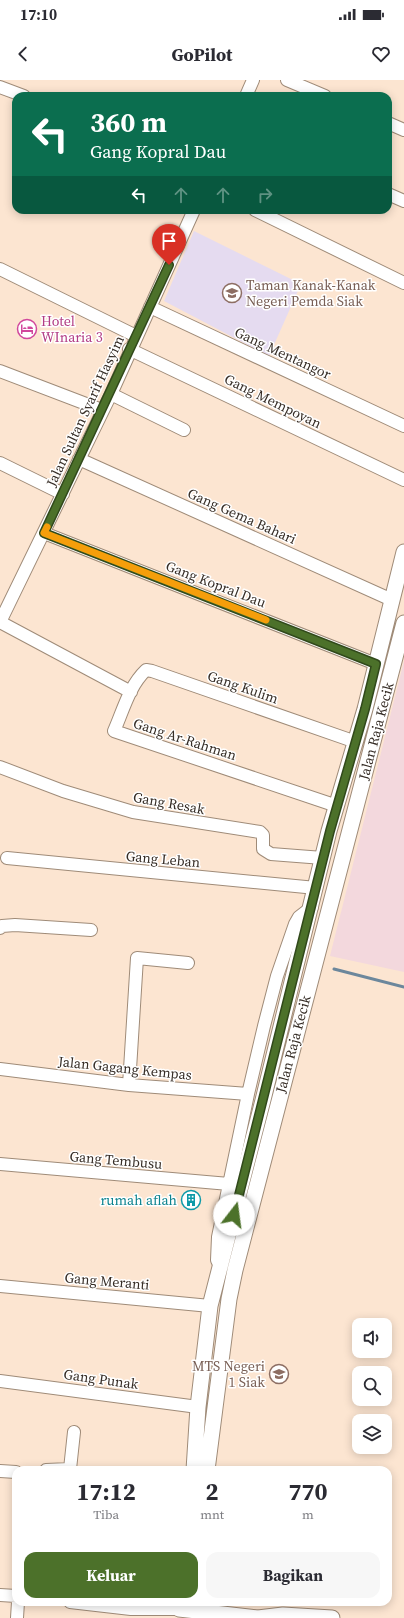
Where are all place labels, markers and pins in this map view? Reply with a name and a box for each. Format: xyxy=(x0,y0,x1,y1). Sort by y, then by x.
pin xyxy=(152,224,186,265)
place label: Taman Kanak-Kanak Negeri Pemda Siak xyxy=(246,275,376,311)
school or university icon: Taman Kanak-Kanak Negeri Pemda Siak xyxy=(221,282,243,304)
place label: Hotel WInaria 3 xyxy=(41,311,103,347)
hotel icon: Hotel WInaria 3 xyxy=(16,318,38,340)
building icon: rumah aflah xyxy=(180,1189,202,1211)
place label: rumah aflah xyxy=(100,1190,177,1210)
place label: MTS Negeri 1 Siak xyxy=(192,1356,265,1392)
school or university icon: MTS Negeri 1 Siak xyxy=(268,1363,290,1385)

